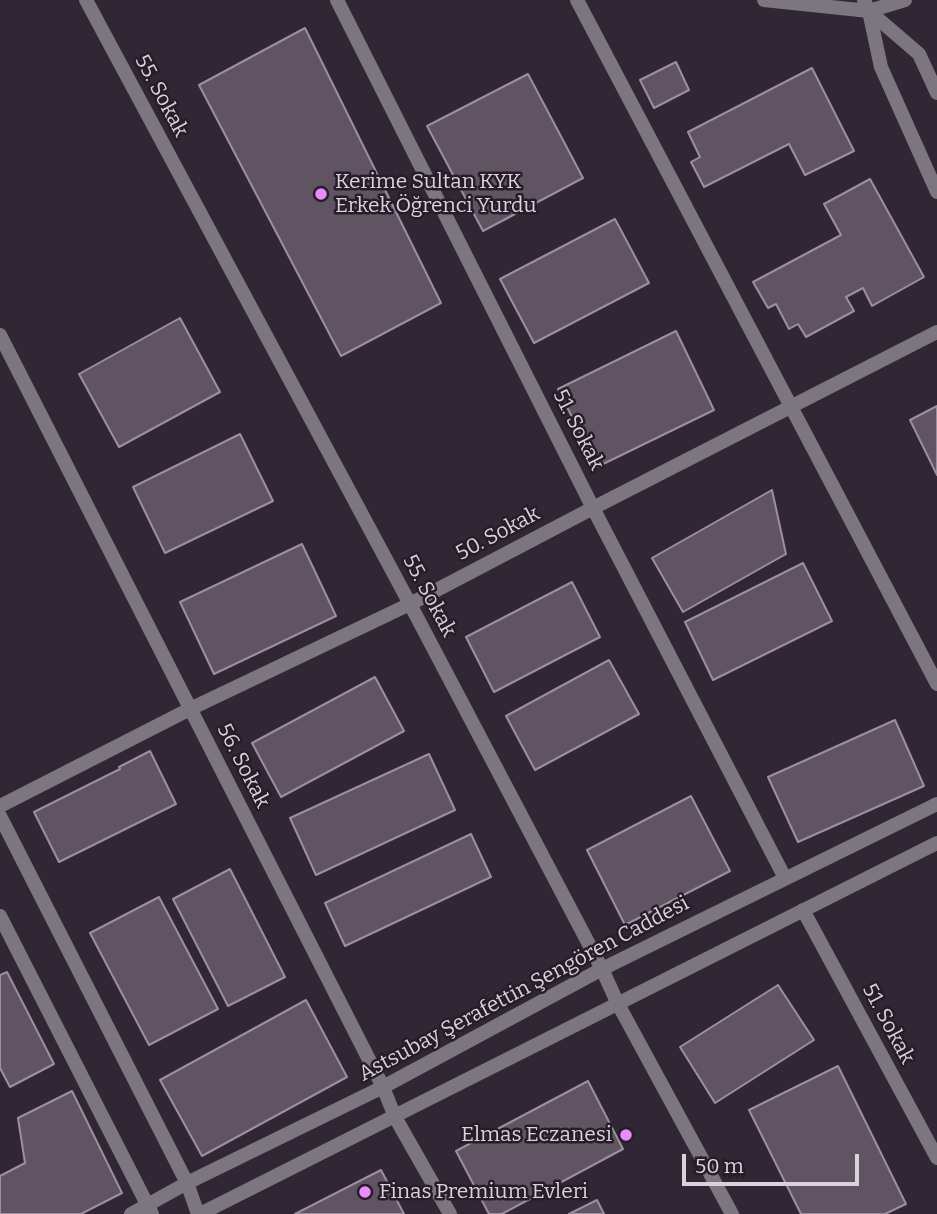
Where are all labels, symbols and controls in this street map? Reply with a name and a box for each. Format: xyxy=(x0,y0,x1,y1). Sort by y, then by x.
street label: 55. Sokak xyxy=(129,50,193,142)
place label: Kerime Sultan KYK Erkek Öğrenci Yurdu xyxy=(335,169,537,219)
marker: Kerime Sultan KYK Erkek Öğrenci Yurdu xyxy=(313,186,329,202)
street label: 51. Sokak xyxy=(547,385,609,475)
street label: 50. Sokak xyxy=(452,501,544,567)
street label: 55. Sokak xyxy=(397,550,461,642)
street label: 56. Sokak xyxy=(211,720,275,812)
street label: Astsubay Şerafettin Şengören Caddesi xyxy=(355,891,693,1087)
street label: 51. Sokak xyxy=(856,980,920,1068)
place label: Elmas Eczanesi xyxy=(461,1122,612,1148)
marker: Elmas Eczanesi xyxy=(618,1127,634,1143)
scale bar xyxy=(685,1140,862,1184)
text: 50 m xyxy=(695,1153,744,1179)
place label: Finas Premium Evleri xyxy=(379,1179,588,1205)
marker: Finas Premium Evleri xyxy=(357,1184,373,1200)

